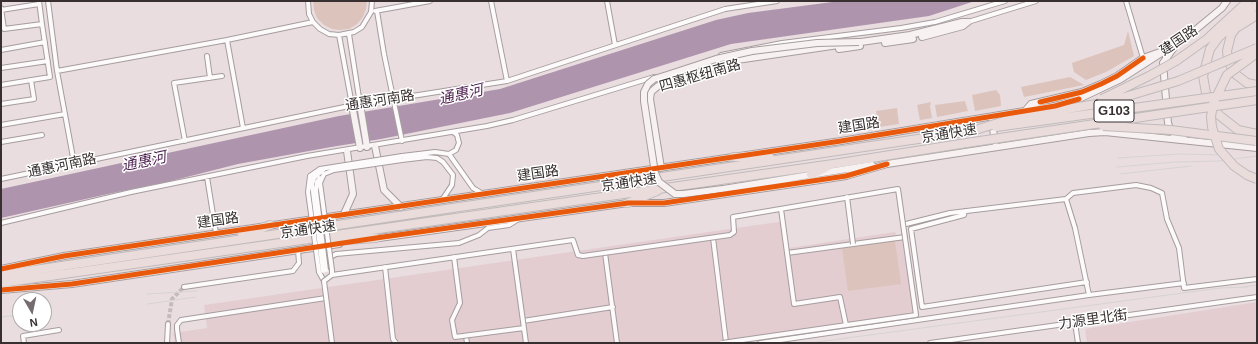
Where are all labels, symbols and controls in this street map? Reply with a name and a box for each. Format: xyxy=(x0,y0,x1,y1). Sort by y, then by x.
street label: 建国路 xyxy=(1157,22,1201,60)
street label: 四惠枢纽南路 xyxy=(657,56,743,96)
water label: 通惠河 xyxy=(437,81,485,109)
street label: 通惠河南路 xyxy=(344,87,416,115)
road number: G103 xyxy=(1094,100,1134,122)
street label: 建国路 xyxy=(837,114,881,138)
street label: 京通快速 xyxy=(920,121,978,147)
water label: 通惠河 xyxy=(120,149,168,175)
street label: 通惠河南路 xyxy=(26,151,98,181)
street label: 建国路 xyxy=(516,163,560,185)
street label: 京通快速 xyxy=(600,171,658,195)
street label: 建国路 xyxy=(196,210,240,232)
street label: 京通快速 xyxy=(279,218,337,242)
north arrow xyxy=(12,292,52,332)
street label: 力源里北街 xyxy=(1057,307,1129,333)
text: N xyxy=(29,316,39,329)

